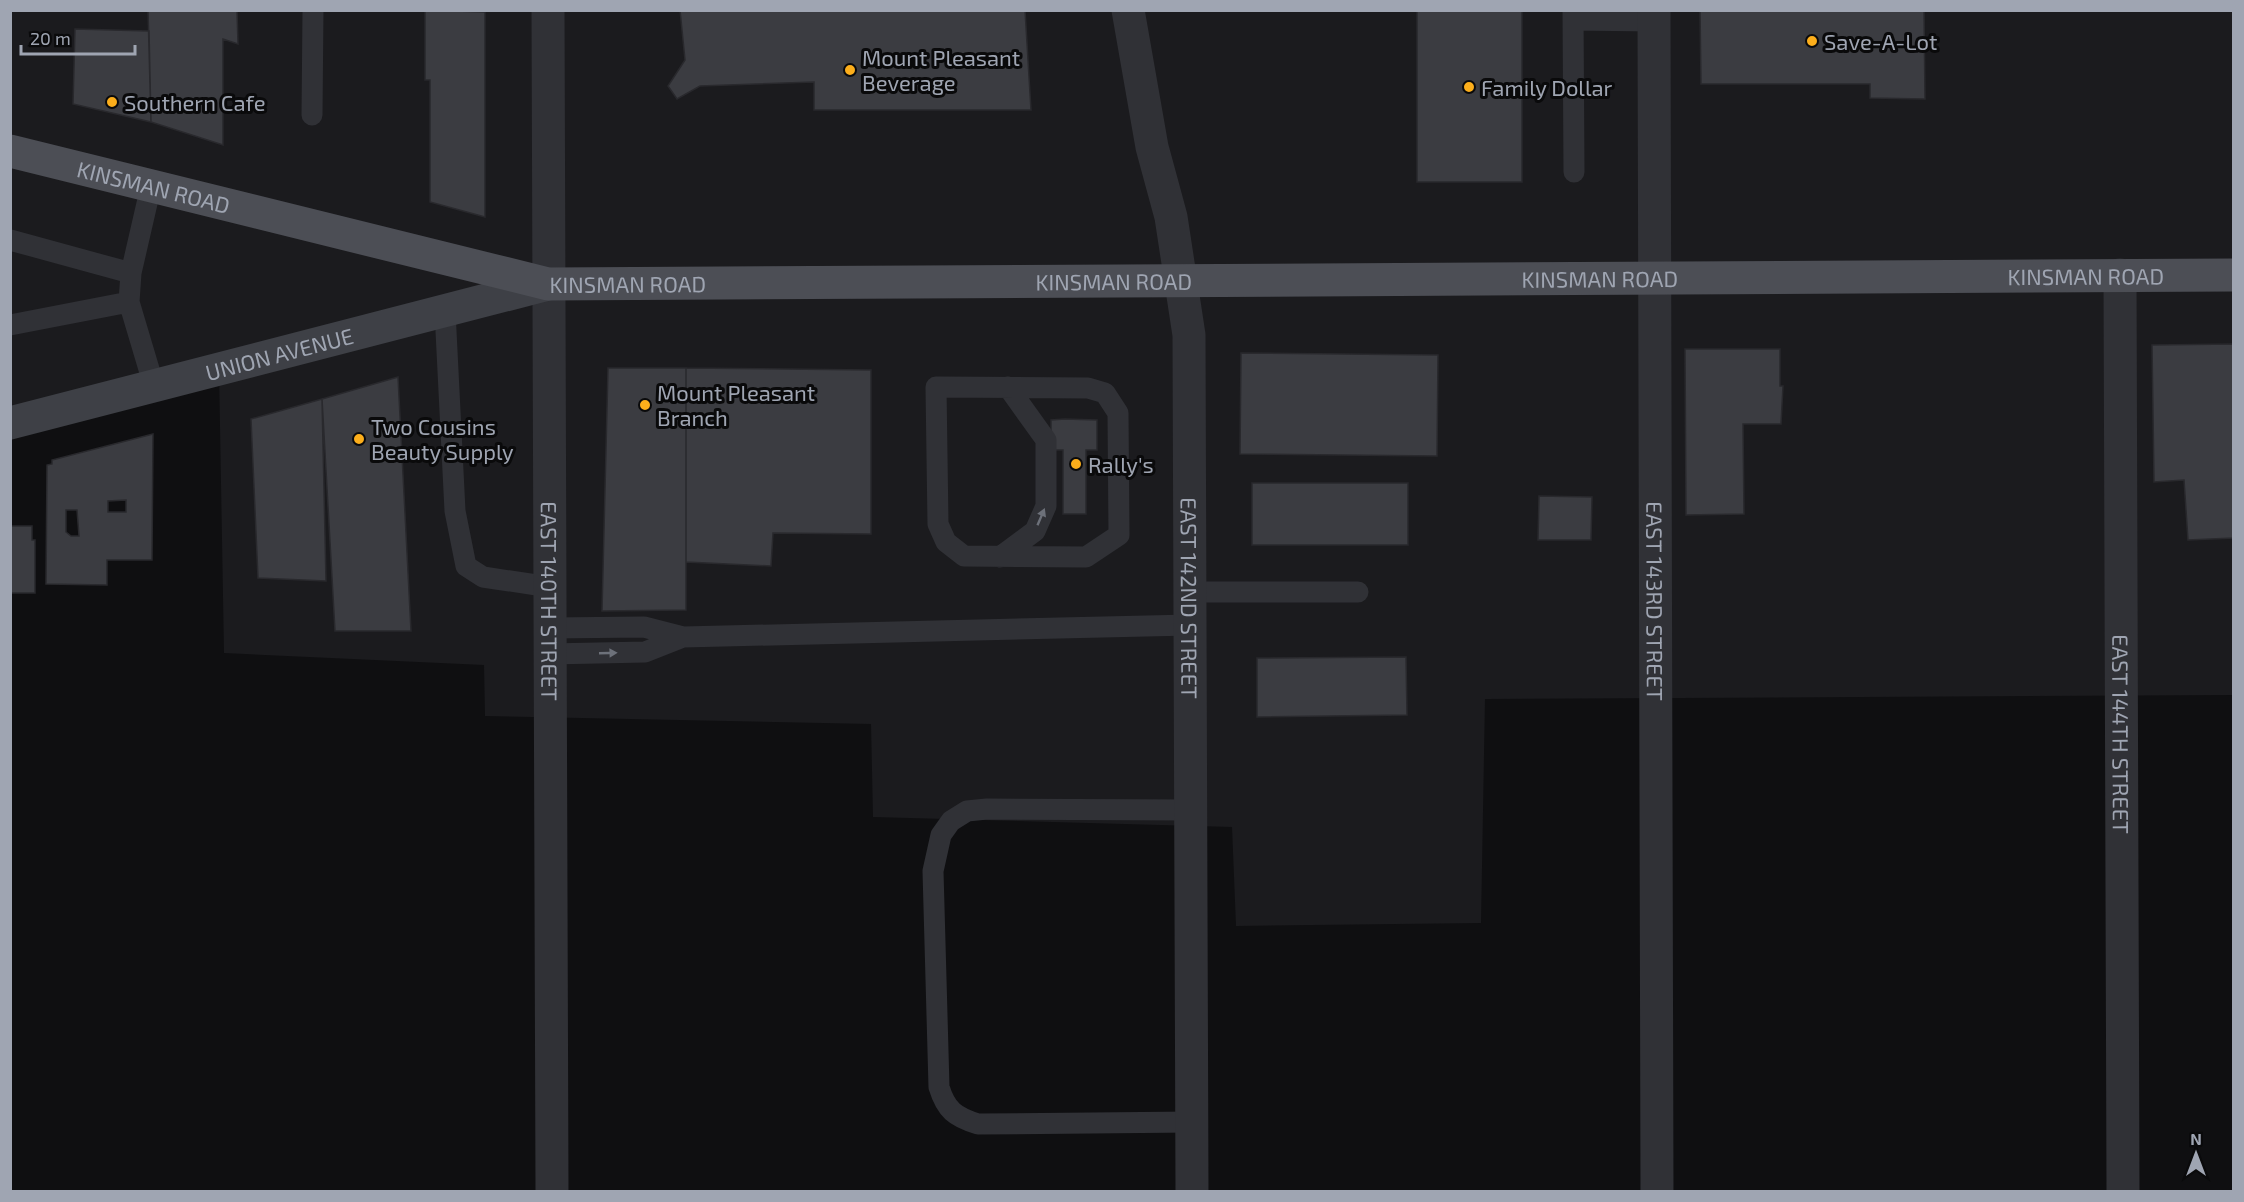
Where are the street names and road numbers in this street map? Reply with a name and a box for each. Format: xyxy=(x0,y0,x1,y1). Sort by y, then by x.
street label: KINSMAN ROAD xyxy=(75,155,233,218)
street label: KINSMAN ROAD xyxy=(2007,262,2164,289)
street label: KINSMAN ROAD xyxy=(1521,265,1678,292)
street label: KINSMAN ROAD xyxy=(1035,268,1192,294)
street label: KINSMAN ROAD xyxy=(549,270,706,297)
street label: UNION AVENUE xyxy=(202,322,356,385)
street label: EAST 142ND STREET xyxy=(1177,497,1203,699)
street label: EAST 140TH STREET xyxy=(537,501,563,701)
street label: EAST 143RD STREET xyxy=(1642,501,1669,701)
street label: EAST 144TH STREET xyxy=(2108,634,2135,834)

